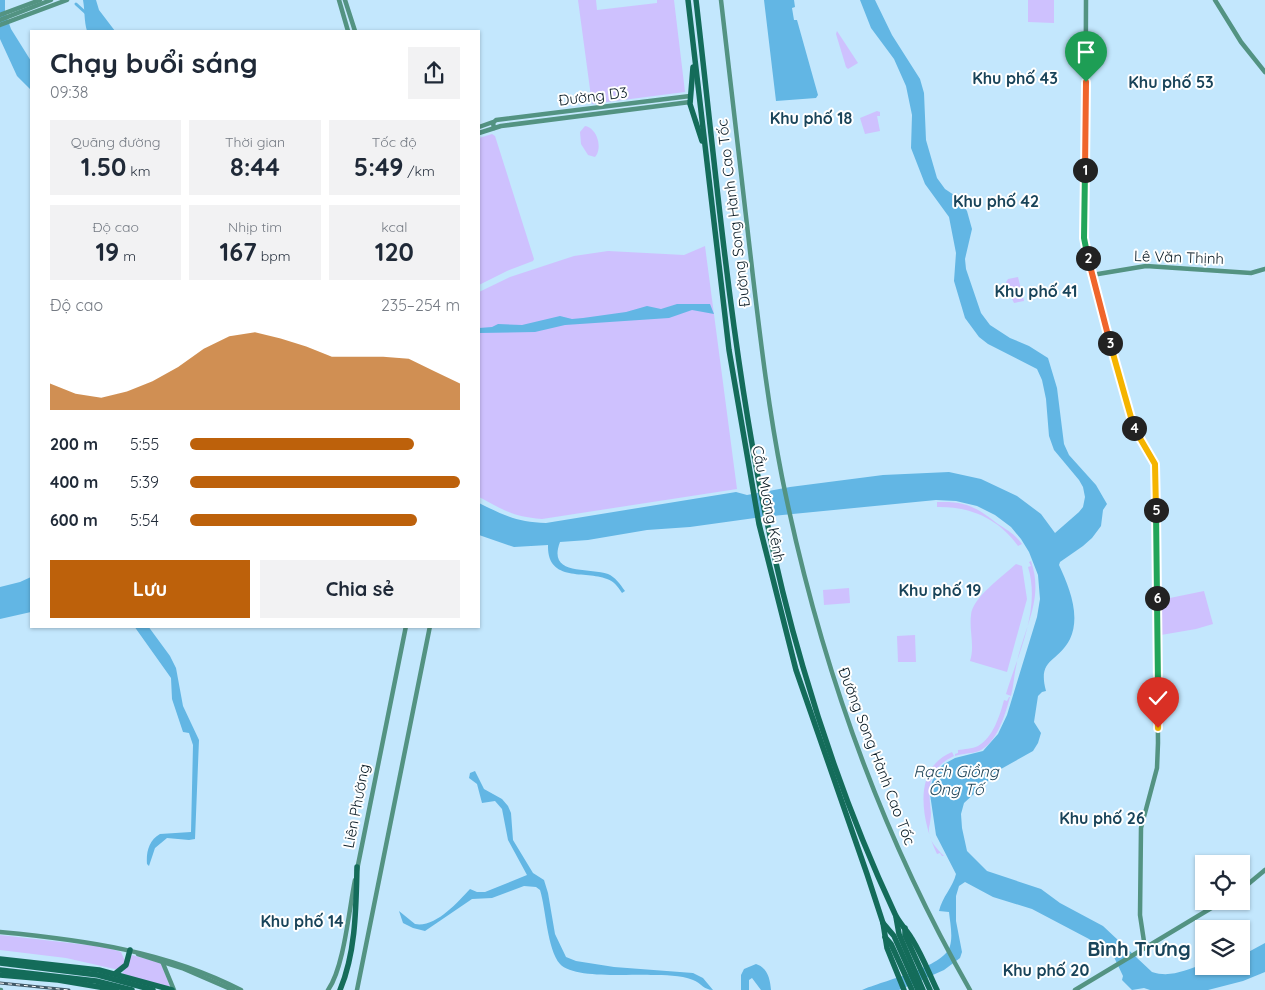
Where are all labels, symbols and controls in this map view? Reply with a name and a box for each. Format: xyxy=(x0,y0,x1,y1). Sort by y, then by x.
pin xyxy=(1065,31,1107,82)
icon: arrive xyxy=(1072,38,1100,66)
text: Chạy buổi sáng xyxy=(50,45,258,80)
button: share xyxy=(408,47,460,99)
district label: Khu phố 43 xyxy=(972,68,1058,88)
district label: Khu phố 53 xyxy=(1128,72,1214,92)
text: 09:38 xyxy=(50,82,88,102)
street label: Đường D3 xyxy=(558,82,629,110)
district label: Khu phố 18 xyxy=(770,108,853,128)
street label: Đường Song Hành Cao Tốc xyxy=(712,118,754,308)
text: Quãng đường xyxy=(71,133,161,151)
text: Thời gian xyxy=(225,133,285,151)
text: Tốc độ xyxy=(372,133,417,151)
text: 1.50 xyxy=(81,151,126,182)
text: 8:44 xyxy=(230,151,280,182)
text: 5:49 xyxy=(354,151,403,182)
pin: 1 xyxy=(1072,158,1098,182)
text: 1 xyxy=(1083,161,1088,179)
text: km xyxy=(126,162,151,180)
text: /km xyxy=(403,162,435,180)
district label: Khu phố 42 xyxy=(953,191,1039,211)
text: Độ cao xyxy=(92,218,139,236)
text: Nhịp tim xyxy=(228,218,282,236)
text: kcal xyxy=(381,218,407,236)
text: 19 xyxy=(95,236,119,267)
text: 167 xyxy=(220,236,257,267)
text: 120 xyxy=(375,236,414,267)
pin: 2 xyxy=(1076,246,1100,270)
street label: Lê Văn Thịnh xyxy=(1134,246,1224,268)
text: m xyxy=(119,247,136,265)
text: bpm xyxy=(257,247,290,265)
text: 2 xyxy=(1085,249,1092,267)
district label: Khu phố 41 xyxy=(995,281,1077,301)
text: Độ cao xyxy=(50,295,103,315)
text: 235–254 m xyxy=(381,295,460,315)
pin: 3 xyxy=(1098,330,1122,356)
text: 3 xyxy=(1107,334,1114,352)
pin: 4 xyxy=(1122,416,1146,440)
text: 4 xyxy=(1130,419,1139,437)
text: 200 m xyxy=(50,434,98,454)
text: 5:55 xyxy=(130,434,159,454)
street label: Cầu Mương Kênh xyxy=(748,444,790,564)
text: 400 m xyxy=(50,472,98,492)
text: 5:39 xyxy=(130,472,159,492)
pin: 5 xyxy=(1144,498,1168,522)
text: 5 xyxy=(1152,501,1161,519)
text: 600 m xyxy=(50,510,98,530)
text: 5:54 xyxy=(130,510,159,530)
button: Lưu xyxy=(50,560,250,618)
button: Chia sẻ xyxy=(260,560,460,618)
district label: Khu phố 19 xyxy=(899,580,981,600)
pin: 6 xyxy=(1144,586,1170,610)
text: 6 xyxy=(1154,589,1161,607)
street label: Đường Song Hành Cao Tốc xyxy=(834,664,920,848)
pin xyxy=(1137,677,1179,728)
icon: check xyxy=(1144,684,1172,712)
water label: Rạch Giồng Ông Tố xyxy=(913,761,1000,799)
street label: Liên Phường xyxy=(339,762,373,850)
district label: Khu phố 26 xyxy=(1059,808,1145,828)
map controls xyxy=(1195,855,1250,975)
button: locate xyxy=(1195,855,1250,910)
district label: Khu phố 14 xyxy=(260,911,344,931)
button: layers xyxy=(1195,920,1250,975)
district label: Bình Trưng xyxy=(1087,936,1191,961)
district label: Khu phố 20 xyxy=(1003,960,1089,980)

